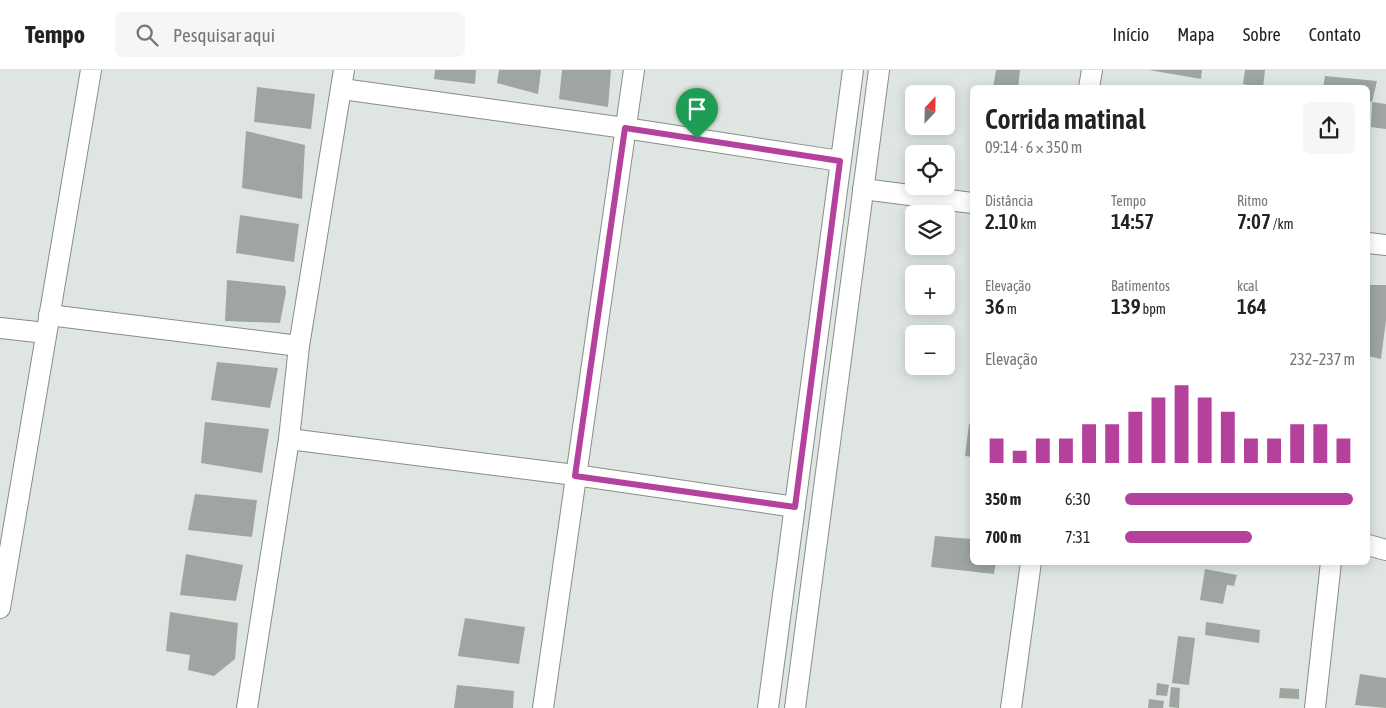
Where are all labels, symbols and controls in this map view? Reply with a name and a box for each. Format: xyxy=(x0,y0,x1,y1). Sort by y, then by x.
search box xyxy=(115,12,465,57)
text: Tempo xyxy=(25,21,85,48)
icon: search xyxy=(133,21,161,49)
text: Pesquisar aqui xyxy=(173,24,275,46)
text: Início xyxy=(1113,24,1149,45)
text: Mapa xyxy=(1177,24,1215,45)
text: Sobre xyxy=(1243,24,1281,45)
text: Contato xyxy=(1309,24,1361,45)
north arrow xyxy=(905,85,955,135)
map controls xyxy=(905,85,955,375)
pin xyxy=(676,88,718,139)
icon: arrive xyxy=(683,95,711,123)
button: share xyxy=(1303,102,1355,154)
text: Corrida matinal xyxy=(985,103,1146,135)
text: 09:14 · 6 × 350 m xyxy=(985,138,1082,156)
button: locate xyxy=(905,145,955,195)
text: Distância xyxy=(985,193,1033,209)
text: Tempo xyxy=(1111,193,1146,209)
text: Ritmo xyxy=(1237,193,1268,209)
button: layers xyxy=(905,205,955,255)
text: 2.10 xyxy=(985,209,1018,233)
text: 14:57 xyxy=(1111,209,1154,233)
text: 7:07 xyxy=(1237,209,1271,233)
text: km xyxy=(1018,216,1037,232)
text: /km xyxy=(1271,216,1294,232)
button: + xyxy=(905,265,955,315)
text: Elevação xyxy=(985,278,1031,294)
text: Batimentos xyxy=(1111,278,1170,294)
text: kcal xyxy=(1237,278,1258,294)
text: 36 xyxy=(985,294,1005,318)
text: 139 xyxy=(1111,294,1141,318)
text: 164 xyxy=(1237,294,1267,318)
text: m xyxy=(1005,301,1017,317)
text: bpm xyxy=(1141,301,1166,317)
button: − xyxy=(905,325,955,375)
text: Elevação xyxy=(985,350,1038,368)
text: 232–237 m xyxy=(1290,350,1355,368)
text: 350 m xyxy=(985,490,1021,508)
text: 6:30 xyxy=(1065,490,1090,508)
text: 700 m xyxy=(985,528,1021,546)
text: 7:31 xyxy=(1065,528,1090,546)

